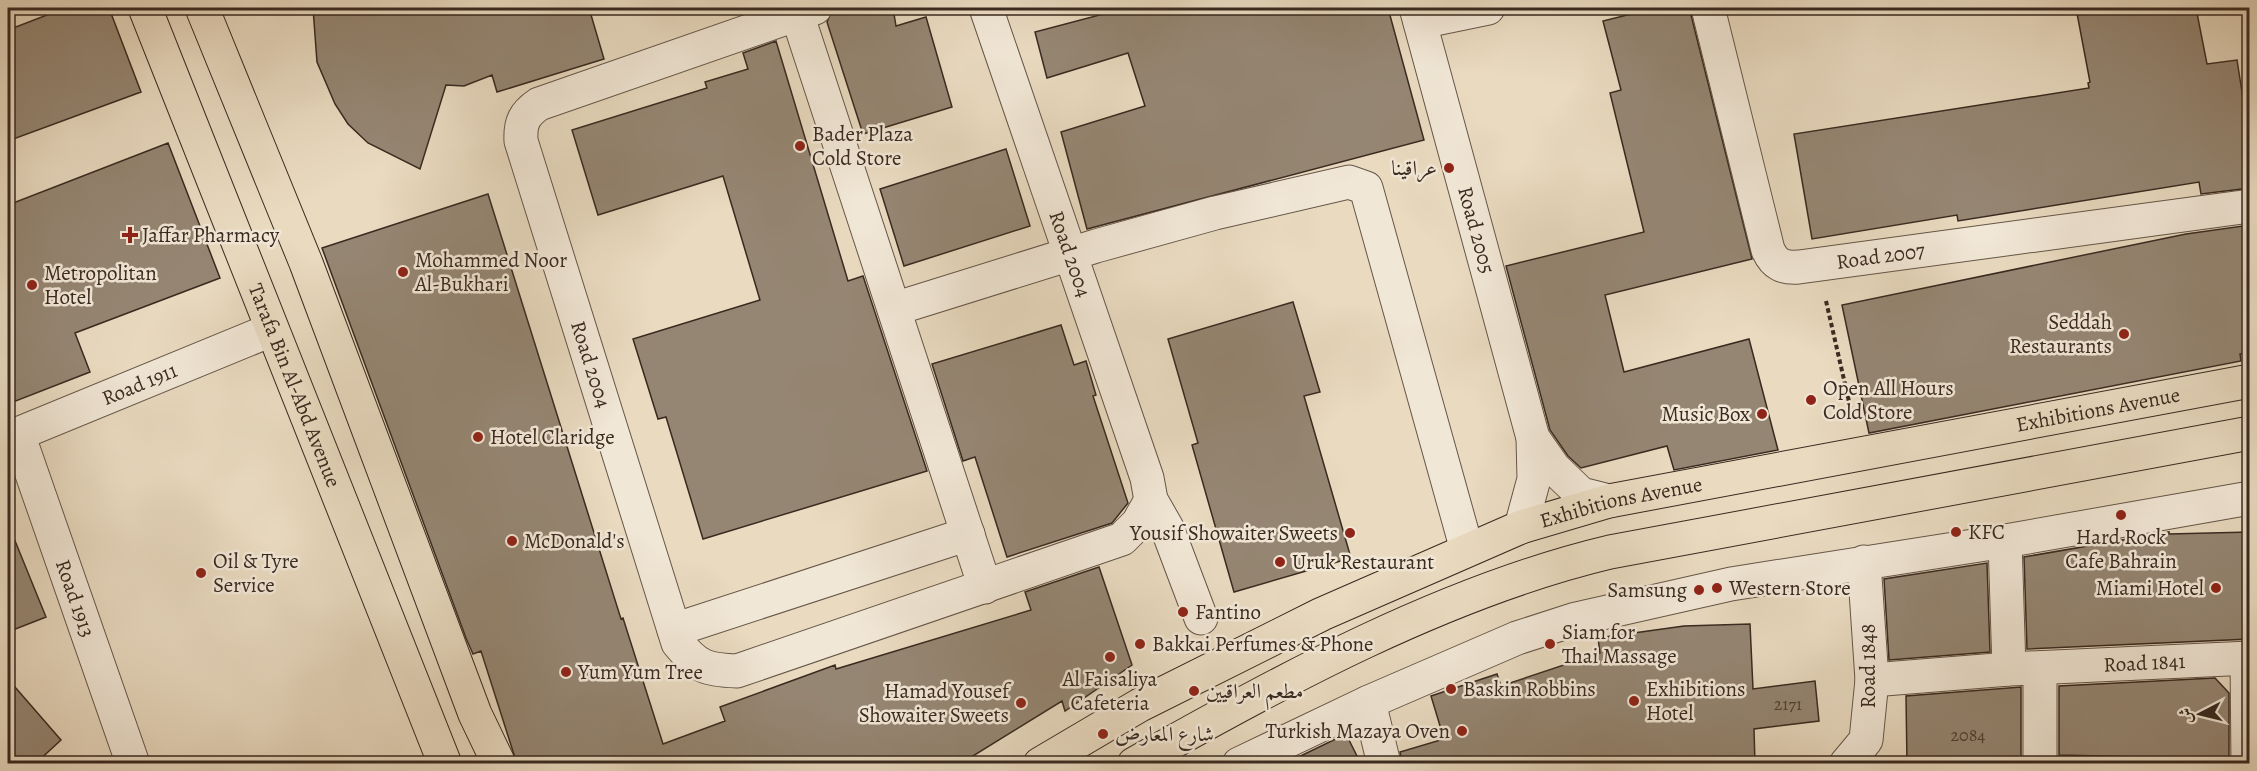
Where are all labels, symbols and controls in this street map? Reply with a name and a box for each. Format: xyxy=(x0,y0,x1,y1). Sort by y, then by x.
place label: Bader Plaza Cold Store xyxy=(812,120,913,172)
marker: Bader Plaza Cold Store xyxy=(793,139,807,153)
place label: عراقينا xyxy=(1391,154,1437,183)
marker: عراقينا xyxy=(1442,161,1456,175)
street label: Road 2005 xyxy=(1451,183,1502,277)
street label: Road 2004 xyxy=(1042,207,1098,301)
place label: Jaffar Pharmacy xyxy=(142,221,280,249)
marker: Jaffar Pharmacy xyxy=(123,228,137,242)
street label: Road 2007 xyxy=(1834,236,1927,276)
place label: Mohammed Noor Al-Bukhari xyxy=(414,246,567,298)
place label: Metropolitan Hotel xyxy=(44,259,157,311)
marker: Mohammed Noor Al-Bukhari xyxy=(396,265,410,279)
marker: Metropolitan Hotel xyxy=(25,278,39,292)
street label: Tarafa Bin Al-Abd Avenue xyxy=(242,279,348,491)
place label: Seddah Restaurants xyxy=(2009,308,2112,360)
street label: Road 2004 xyxy=(564,317,618,411)
marker: Seddah Restaurants xyxy=(2117,327,2131,341)
street label: Road 1911 xyxy=(97,356,181,412)
place label: Open All Hours Cold Store xyxy=(1823,374,1954,426)
street label: Exhibitions Avenue xyxy=(2014,380,2182,439)
marker: Open All Hours Cold Store xyxy=(1804,393,1818,407)
place label: Music Box xyxy=(1662,400,1750,428)
marker: Music Box xyxy=(1755,407,1769,421)
place label: Hotel Claridge xyxy=(490,423,615,451)
marker: Hotel Claridge xyxy=(471,430,485,444)
street label: Exhibitions Avenue xyxy=(1536,470,1705,535)
marker: Hard Rock Cafe Bahrain xyxy=(2114,508,2128,522)
place label: KFC xyxy=(1968,518,2005,546)
place label: Yousif Showaiter Sweets xyxy=(1129,519,1338,547)
place label: Hard Rock Cafe Bahrain xyxy=(2065,523,2177,575)
marker: KFC xyxy=(1949,525,1963,539)
marker: Yousif Showaiter Sweets xyxy=(1343,526,1357,540)
place label: McDonald's xyxy=(524,527,625,555)
marker: McDonald's xyxy=(505,534,519,548)
place label: Oil & Tyre Service xyxy=(213,547,299,599)
place label: Uruk Restaurant xyxy=(1292,548,1434,576)
marker: Uruk Restaurant xyxy=(1273,555,1287,569)
street label: Road 1913 xyxy=(49,556,102,641)
marker: Oil & Tyre Service xyxy=(194,566,208,580)
place label: Western Store xyxy=(1728,574,1851,602)
place label: Miami Hotel xyxy=(2096,574,2204,602)
place label: Samsung xyxy=(1607,576,1687,604)
marker: Western Store xyxy=(1710,581,1724,595)
marker: Miami Hotel xyxy=(2209,581,2223,595)
marker: Samsung xyxy=(1692,583,1706,597)
place label: Fantino xyxy=(1195,598,1261,626)
marker: Fantino xyxy=(1176,605,1190,619)
place label: Siam for Thai Massage xyxy=(1562,618,1677,670)
street label: Road 1848 xyxy=(1854,624,1882,708)
place label: Bakkai Perfumes & Phone xyxy=(1152,630,1374,658)
marker: Bakkai Perfumes & Phone xyxy=(1133,637,1147,651)
marker: Siam for Thai Massage xyxy=(1543,637,1557,651)
street label: Road 1841 xyxy=(2103,647,2186,679)
marker: Al Faisaliya Cafeteria xyxy=(1103,650,1117,664)
place label: Yum Yum Tree xyxy=(577,658,703,686)
marker: Yum Yum Tree xyxy=(559,665,573,679)
place label: Al Faisaliya Cafeteria xyxy=(1062,665,1158,717)
place label: Baskin Robbins xyxy=(1463,675,1596,703)
place label: Exhibitions Hotel xyxy=(1646,675,1745,727)
place label: Hamad Yousef Showaiter Sweets xyxy=(859,677,1012,729)
place label: مطعم العراقيين xyxy=(1206,677,1304,711)
marker: Baskin Robbins xyxy=(1444,682,1458,696)
marker: مطعم العراقيين xyxy=(1187,684,1201,698)
north arrow xyxy=(2170,684,2230,744)
house number: 2171 xyxy=(1774,692,1802,716)
marker: Exhibitions Hotel xyxy=(1627,694,1641,708)
marker: Hamad Yousef Showaiter Sweets xyxy=(1014,696,1028,710)
text: ش xyxy=(2174,706,2198,725)
place label: Turkish Mazaya Oven xyxy=(1266,717,1450,745)
place label: شارع المعارض xyxy=(1115,720,1214,752)
house number: 2084 xyxy=(1950,723,1986,747)
marker: Turkish Mazaya Oven xyxy=(1455,724,1469,738)
marker: شارع المعارض xyxy=(1096,727,1110,741)

